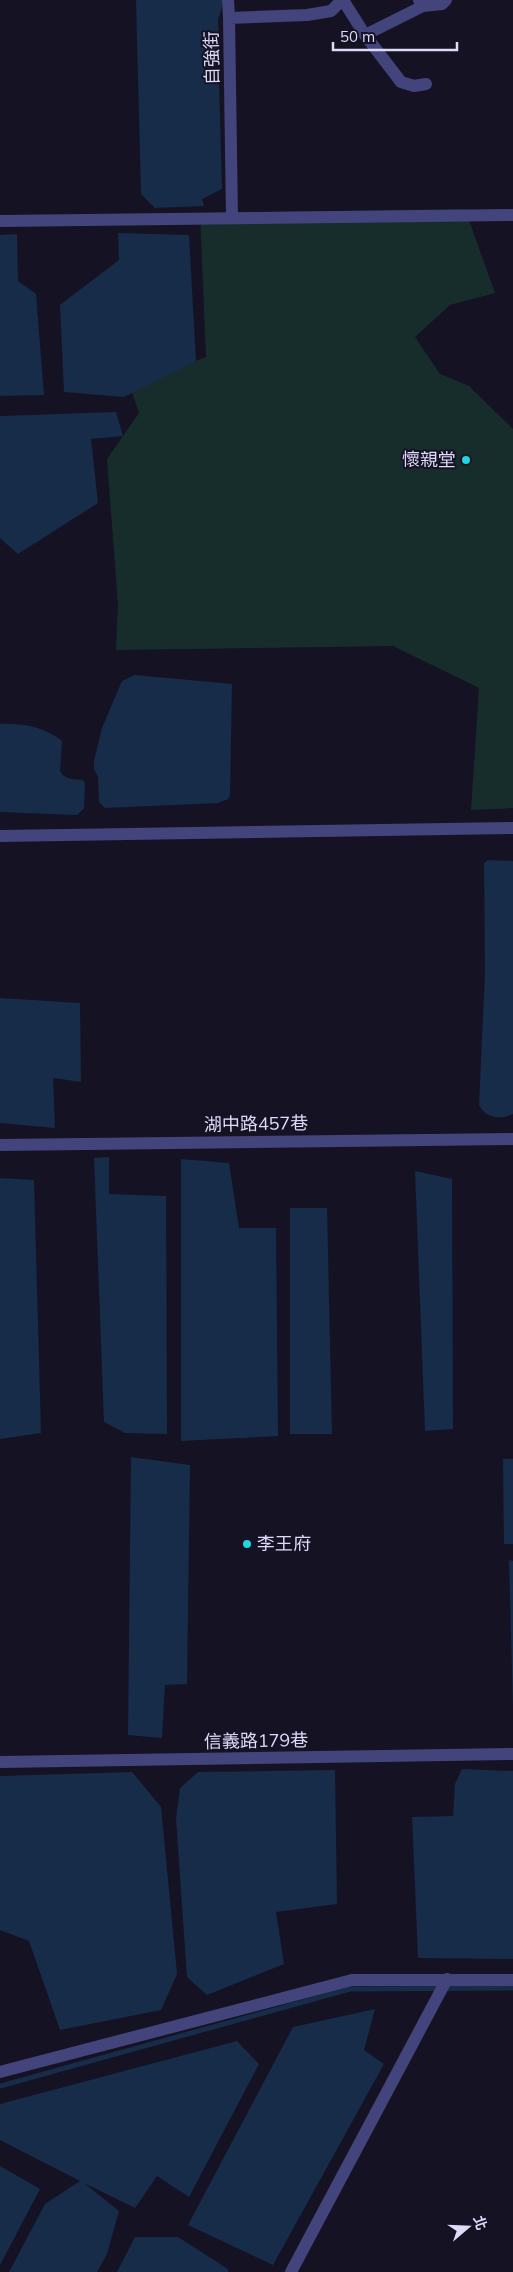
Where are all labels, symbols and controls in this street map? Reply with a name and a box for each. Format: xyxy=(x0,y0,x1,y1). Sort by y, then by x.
scale bar xyxy=(333,20,457,52)
text: 50 m xyxy=(340,27,375,46)
street label: 自強街 xyxy=(200,31,223,85)
place label: 懷親堂 xyxy=(402,448,456,471)
marker: 懷親堂 xyxy=(460,454,472,466)
street label: 湖中路457巷 xyxy=(204,1111,308,1136)
place label: 李王府 xyxy=(257,1532,311,1555)
marker: 李王府 xyxy=(241,1538,253,1550)
street label: 信義路179巷 xyxy=(204,1728,308,1753)
north arrow xyxy=(443,2202,493,2252)
text: 北 xyxy=(470,2213,491,2232)

